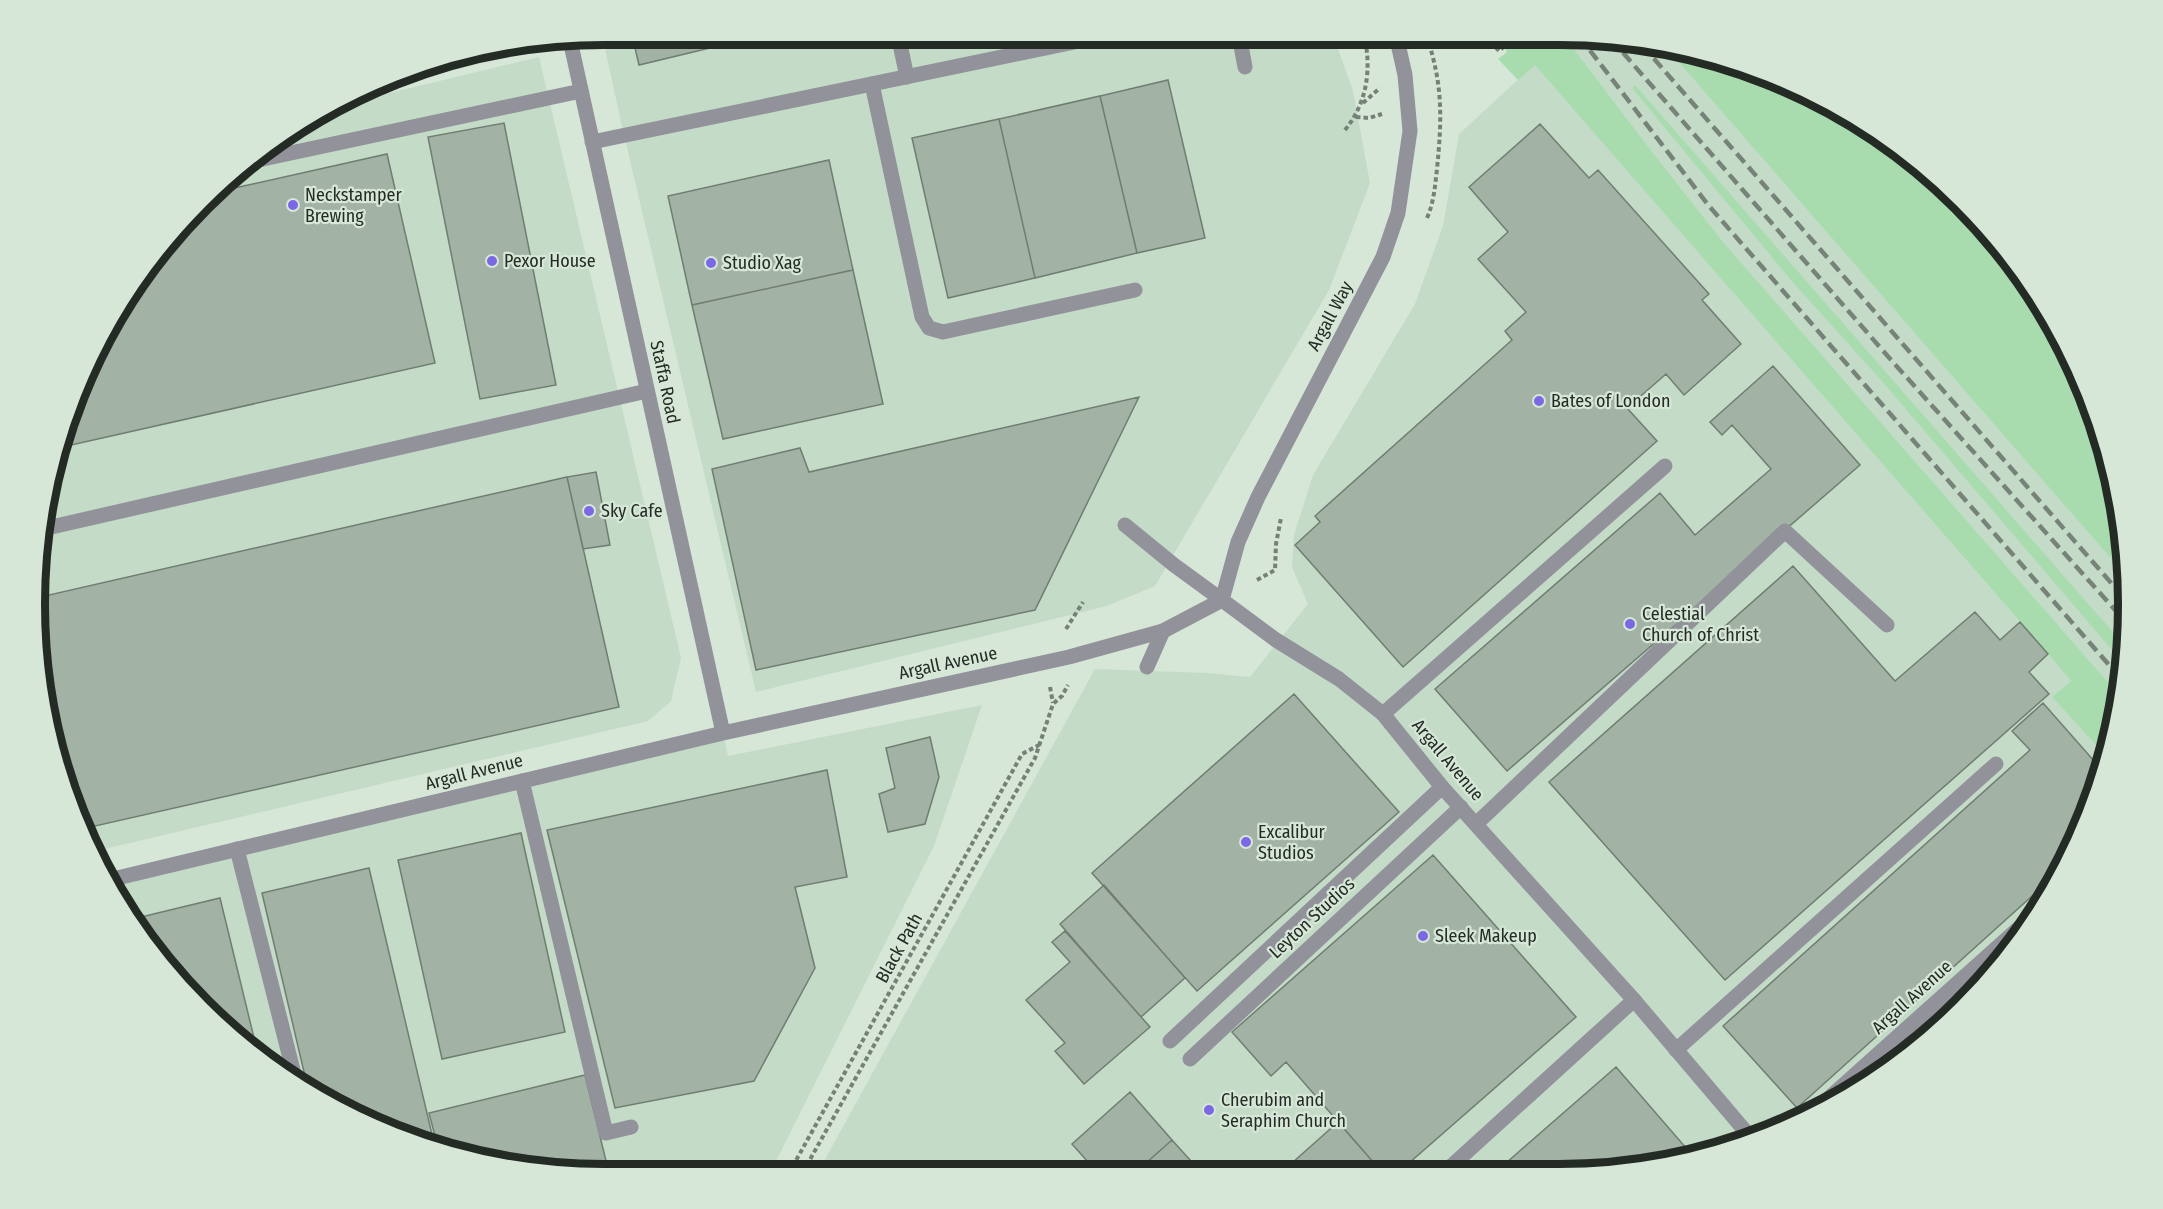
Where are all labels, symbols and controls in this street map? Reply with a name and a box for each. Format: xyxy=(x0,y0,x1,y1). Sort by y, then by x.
place label: Neckstamper Brewing xyxy=(305,184,402,227)
marker: Neckstamper Brewing xyxy=(286,198,300,212)
place label: Pexor House xyxy=(504,250,596,272)
place label: Studio Xag xyxy=(723,252,801,274)
marker: Pexor House xyxy=(485,254,499,268)
marker: Studio Xag xyxy=(704,256,718,270)
street label: Argall Way xyxy=(1303,277,1357,355)
street label: Staffa Road xyxy=(645,338,685,426)
place label: Bates of London xyxy=(1551,390,1670,412)
marker: Bates of London xyxy=(1532,394,1546,408)
place label: Sky Cafe xyxy=(601,500,663,522)
marker: Sky Cafe xyxy=(582,504,596,518)
place label: Celestial Church of Christ xyxy=(1642,603,1759,646)
marker: Celestial Church of Christ xyxy=(1623,617,1637,631)
street label: Argall Avenue xyxy=(897,642,999,684)
street label: Argall Avenue xyxy=(1407,715,1489,805)
street label: Argall Avenue xyxy=(423,749,525,795)
place label: Excalibur Studios xyxy=(1258,821,1326,864)
marker: Excalibur Studios xyxy=(1239,835,1253,849)
street label: Leyton Studios xyxy=(1265,873,1360,963)
street label: Black Path xyxy=(871,909,927,987)
place label: Sleek Makeup xyxy=(1435,925,1537,947)
marker: Sleek Makeup xyxy=(1416,929,1430,943)
street label: Argall Avenue xyxy=(1867,955,1957,1039)
place label: Cherubim and Seraphim Church xyxy=(1221,1089,1346,1132)
marker: Cherubim and Seraphim Church xyxy=(1202,1103,1216,1117)

